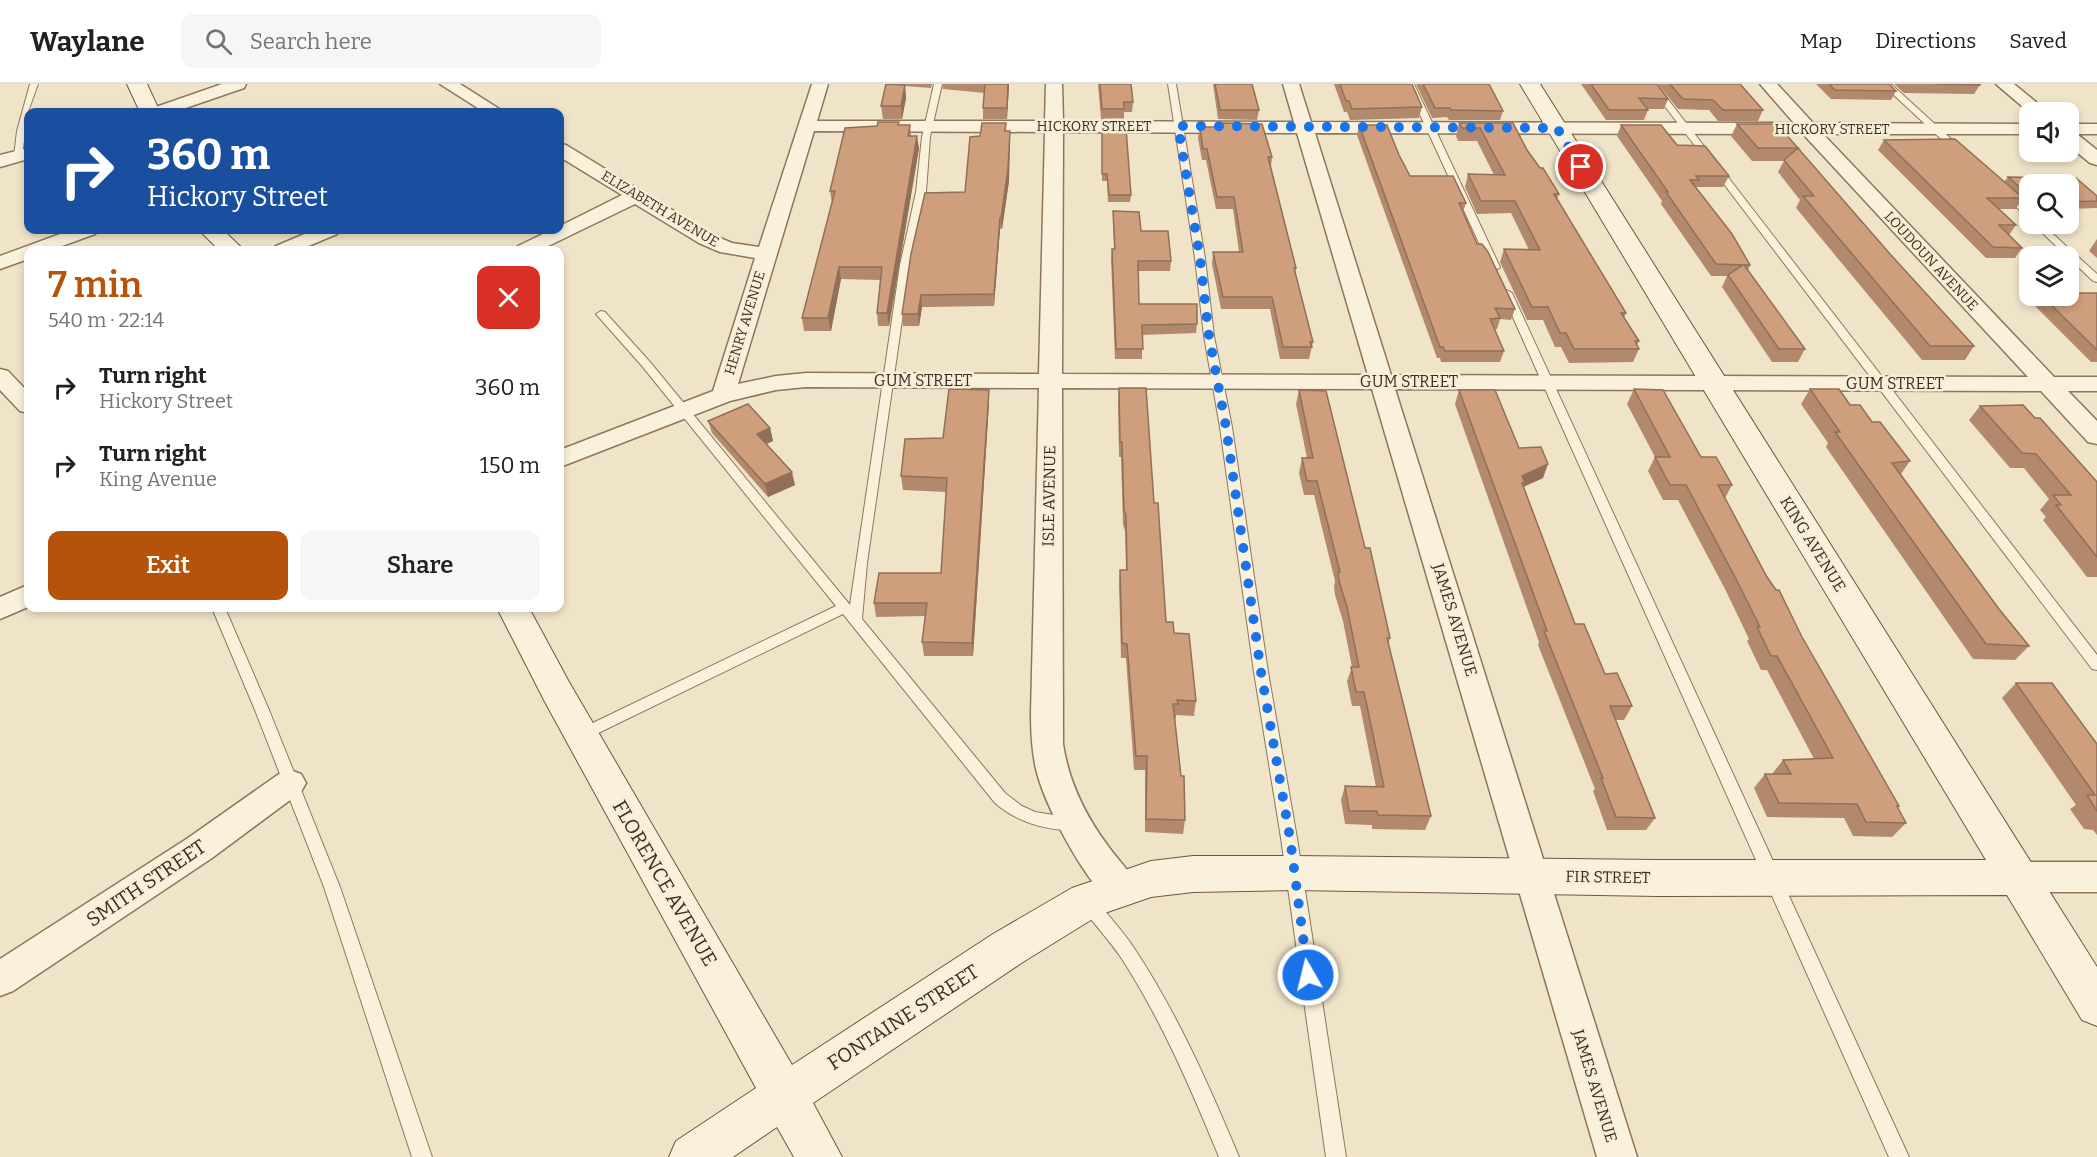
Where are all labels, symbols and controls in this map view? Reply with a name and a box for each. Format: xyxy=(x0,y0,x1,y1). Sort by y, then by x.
search box xyxy=(181,14,601,68)
text: Waylane xyxy=(30,25,145,58)
icon: search xyxy=(202,25,235,58)
text: Search here xyxy=(250,28,372,55)
text: Map xyxy=(1800,28,1842,54)
text: Directions xyxy=(1875,28,1976,54)
text: Saved xyxy=(2009,28,2067,54)
map controls xyxy=(2019,102,2079,306)
button: sound xyxy=(2019,102,2079,162)
street label: HICKORY STREET xyxy=(1037,118,1151,135)
street label: HICKORY STREET xyxy=(1775,121,1889,138)
text: 360 m xyxy=(147,130,270,180)
icon: right xyxy=(48,132,126,210)
pin xyxy=(1555,141,1606,192)
icon: arrive xyxy=(1564,150,1597,183)
street label: ELIZABETH AVENUE xyxy=(598,167,722,251)
button: search xyxy=(2019,174,2079,234)
text: Hickory Street xyxy=(147,181,328,213)
street label: LOUDOUN AVENUE xyxy=(1881,208,1981,314)
button: layers xyxy=(2019,246,2079,306)
text: 7 min xyxy=(48,263,142,307)
button: close xyxy=(477,266,540,329)
street label: HENRY AVENUE xyxy=(721,269,769,377)
text: 540 m · 22:14 xyxy=(48,308,164,332)
text: Turn right xyxy=(99,362,207,389)
icon: right xyxy=(48,371,81,404)
street label: GUM STREET xyxy=(874,371,972,390)
street label: GUM STREET xyxy=(1360,372,1458,391)
text: 360 m xyxy=(475,374,540,401)
street label: GUM STREET xyxy=(1846,374,1944,393)
text: Hickory Street xyxy=(99,389,233,413)
text: Turn right xyxy=(99,440,207,467)
street label: ISLE AVENUE xyxy=(1039,445,1059,547)
icon: right xyxy=(48,449,81,482)
text: 150 m xyxy=(480,452,540,479)
text: King Avenue xyxy=(99,467,217,491)
street label: KING AVENUE xyxy=(1776,493,1850,595)
button: Exit xyxy=(48,531,288,600)
button: Share xyxy=(300,531,540,600)
street label: JAMES AVENUE xyxy=(1429,560,1481,679)
street label: FLORENCE AVENUE xyxy=(608,796,722,970)
street label: SMITH STREET xyxy=(82,834,210,932)
street label: FIR STREET xyxy=(1565,867,1651,887)
position arrow xyxy=(1276,943,1340,1007)
street label: FONTAINE STREET xyxy=(823,959,983,1075)
street label: JAMES AVENUE xyxy=(1569,1026,1621,1145)

